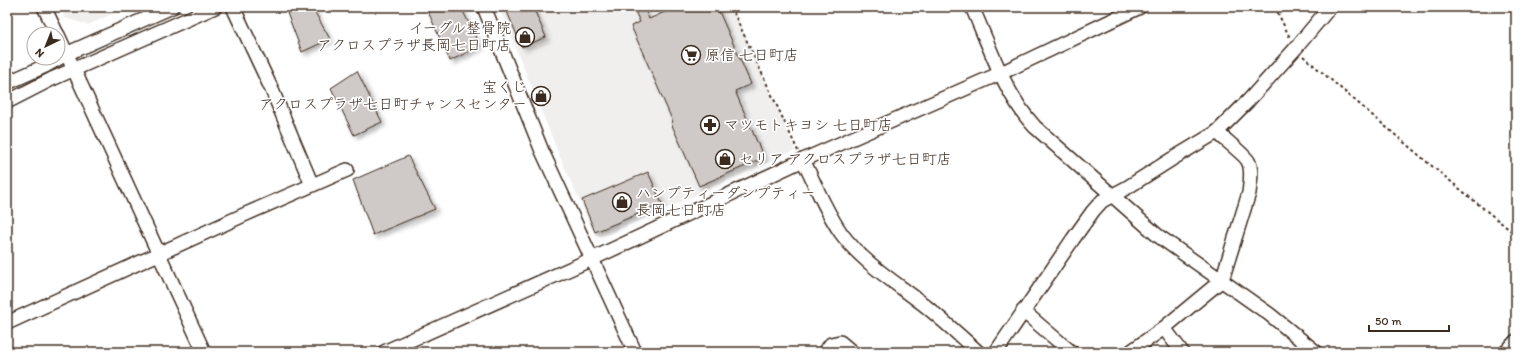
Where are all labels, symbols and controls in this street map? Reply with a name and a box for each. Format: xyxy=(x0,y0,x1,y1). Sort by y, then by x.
place label: イーグル整骨院 アクロスプラザ長岡七日町店 xyxy=(317,19,511,54)
north arrow xyxy=(26,26,66,66)
shop icon: イーグル整骨院 アクロスプラザ長岡七日町店 xyxy=(514,26,536,48)
supermarket icon: 原信 七日町店 xyxy=(680,44,702,66)
text: N xyxy=(32,46,47,60)
place label: 原信 七日町店 xyxy=(705,46,798,64)
place label: 宝くじ アクロスプラザ七日町チャンスセンター xyxy=(259,78,527,113)
shop icon: 宝くじ アクロスプラザ七日町チャンスセンター xyxy=(530,85,552,107)
pharmacy icon: マツモトキヨシ 七日町店 xyxy=(699,114,721,136)
place label: マツモトキヨシ 七日町店 xyxy=(724,116,892,134)
shop icon: セリア アクロスプラザ七日町店 xyxy=(714,148,736,170)
place label: セリア アクロスプラザ七日町店 xyxy=(739,150,951,168)
place label: ハンプティーダンプティー 長岡七日町店 xyxy=(636,184,815,219)
shop icon: ハンプティーダンプティー 長岡七日町店 xyxy=(611,191,633,213)
scale bar xyxy=(1369,307,1449,333)
text: 50 m xyxy=(1375,314,1401,328)

